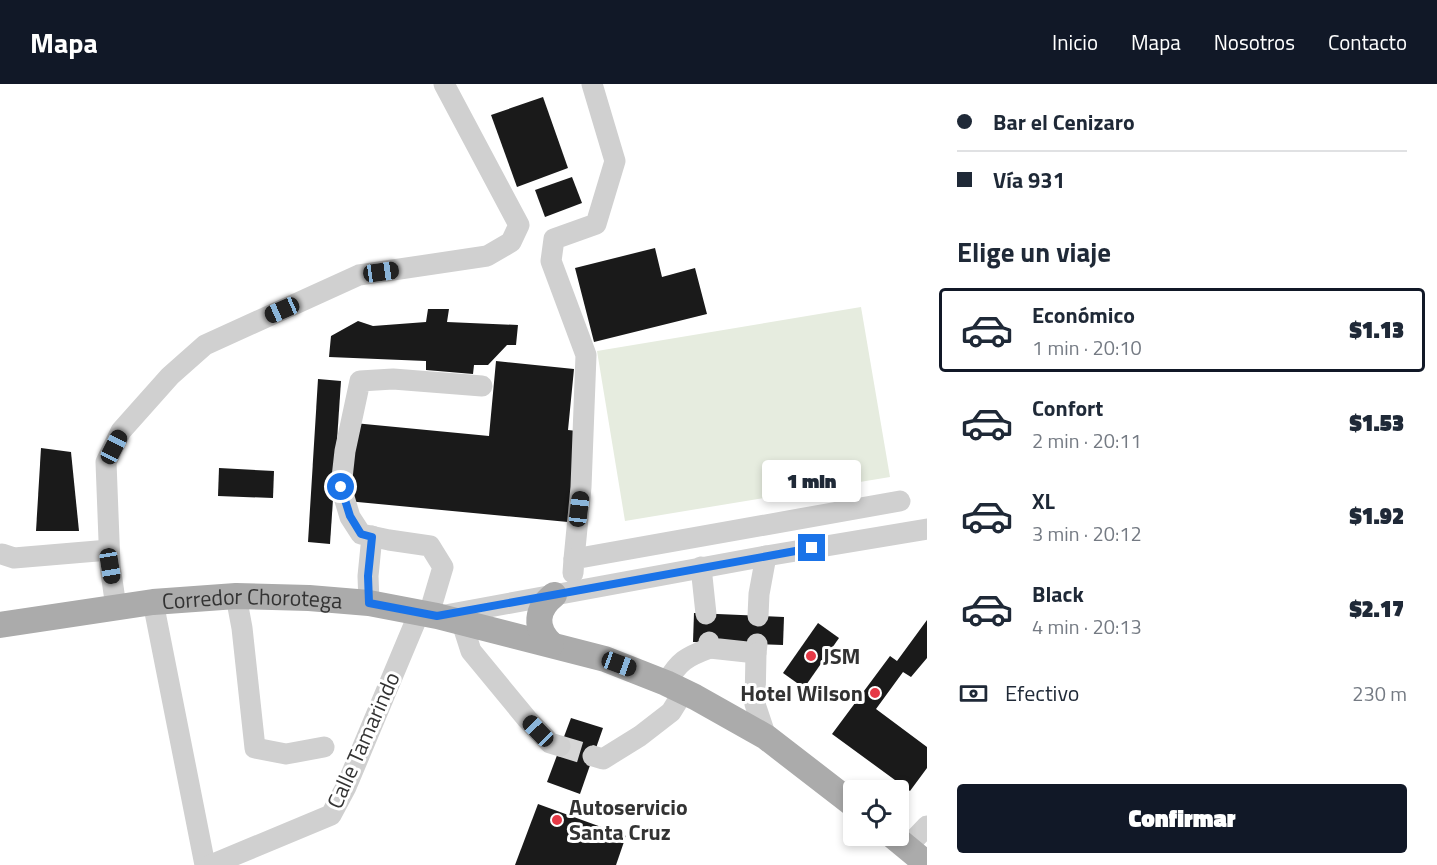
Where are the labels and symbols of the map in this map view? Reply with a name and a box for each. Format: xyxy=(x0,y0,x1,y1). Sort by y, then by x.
car xyxy=(362,261,400,283)
car xyxy=(262,294,302,326)
car xyxy=(98,427,130,467)
callout: 1 min xyxy=(762,461,862,503)
route start xyxy=(327,473,354,500)
car xyxy=(568,490,590,528)
route end xyxy=(798,534,825,561)
car xyxy=(98,547,122,585)
street label: Corredor Chorotega xyxy=(161,579,344,618)
place label: JSM xyxy=(823,639,861,673)
car xyxy=(599,649,639,679)
marker: JSM xyxy=(804,649,818,663)
street label: Calle Tamarindo xyxy=(318,666,408,814)
place label: Hotel Wilson xyxy=(740,676,863,710)
marker: Hotel Wilson xyxy=(868,686,882,700)
car xyxy=(519,712,557,750)
place label: Autoservicio Santa Cruz xyxy=(569,790,688,849)
marker: Autoservicio Santa Cruz xyxy=(550,813,564,827)

